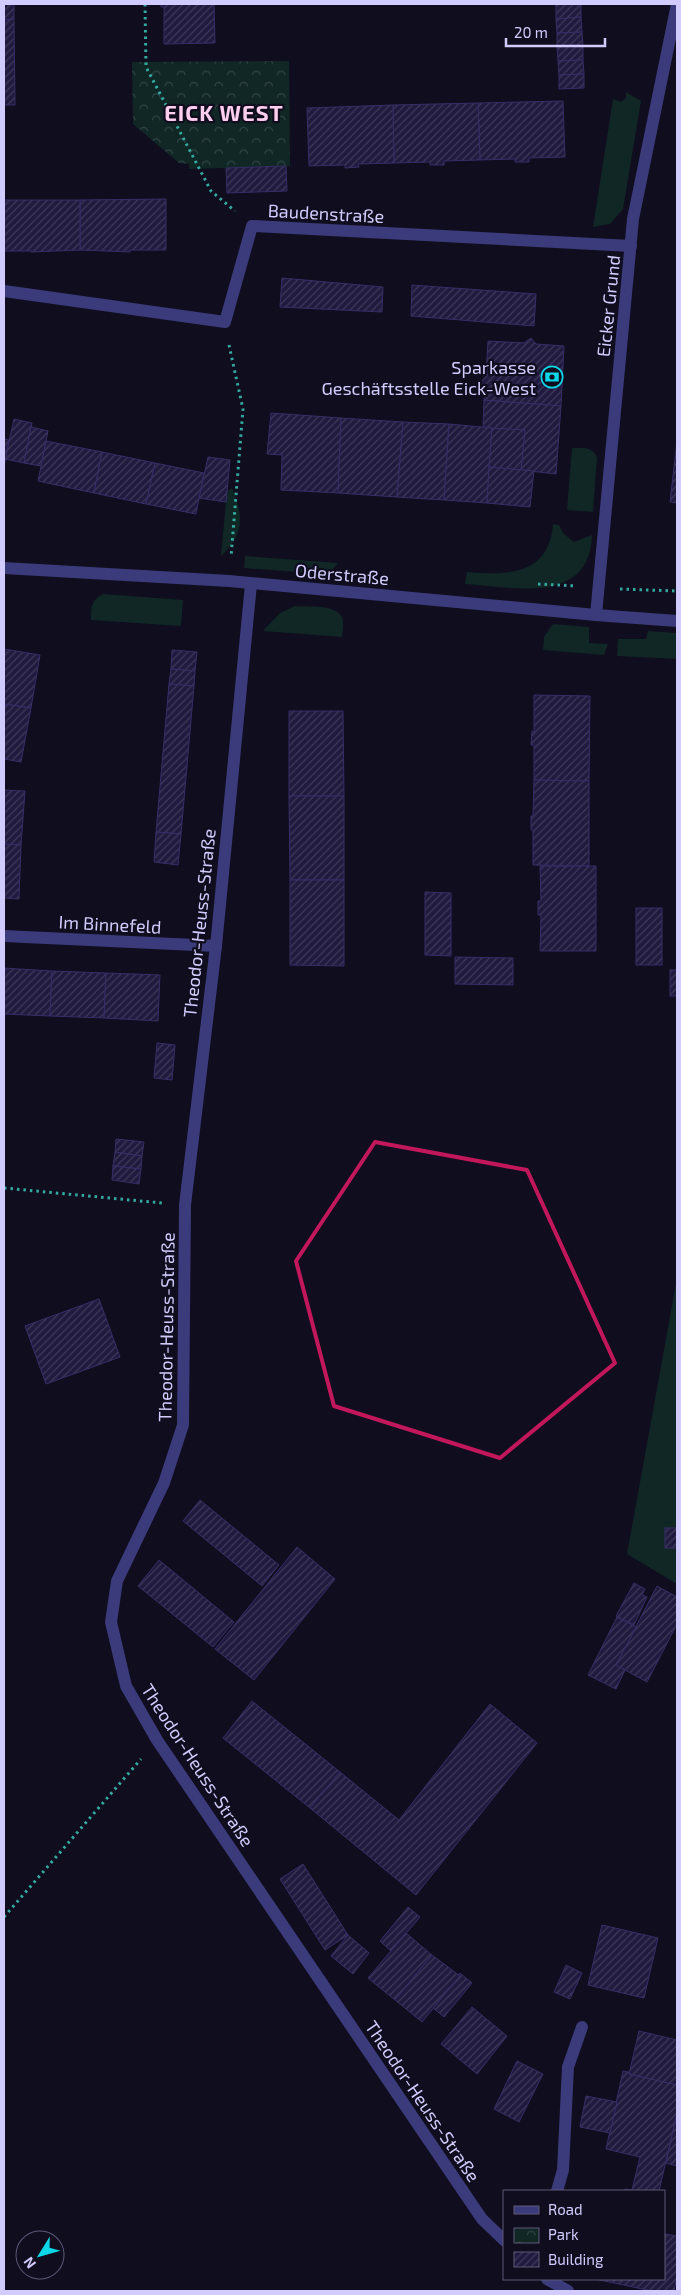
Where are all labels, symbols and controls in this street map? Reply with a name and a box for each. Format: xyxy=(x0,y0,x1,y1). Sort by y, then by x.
scale bar xyxy=(506,15,605,47)
text: 20 m xyxy=(514,23,548,41)
district label: EICK WEST xyxy=(164,99,284,125)
street label: Baudenstraße xyxy=(267,199,385,227)
street label: Eicker Grund xyxy=(592,254,624,358)
place label: Sparkasse Geschäftsstelle Eick-West xyxy=(321,356,536,399)
bank icon: Sparkasse Geschäftsstelle Eick-West xyxy=(540,365,564,389)
street label: Oderstraße xyxy=(294,559,390,589)
street label: Theodor-Heuss-Straße xyxy=(178,828,220,1018)
street label: Im Binnefeld xyxy=(58,910,162,938)
street label: Theodor-Heuss-Straße xyxy=(153,1232,179,1422)
street label: Theodor-Heuss-Straße xyxy=(137,1679,259,1851)
street label: Theodor-Heuss-Straße xyxy=(361,2016,485,2186)
legend xyxy=(503,2190,666,2280)
text: Road xyxy=(548,2200,583,2218)
text: Park xyxy=(548,2225,579,2243)
north arrow xyxy=(15,2230,65,2280)
text: Building xyxy=(548,2250,604,2268)
text: N xyxy=(19,2254,39,2272)

